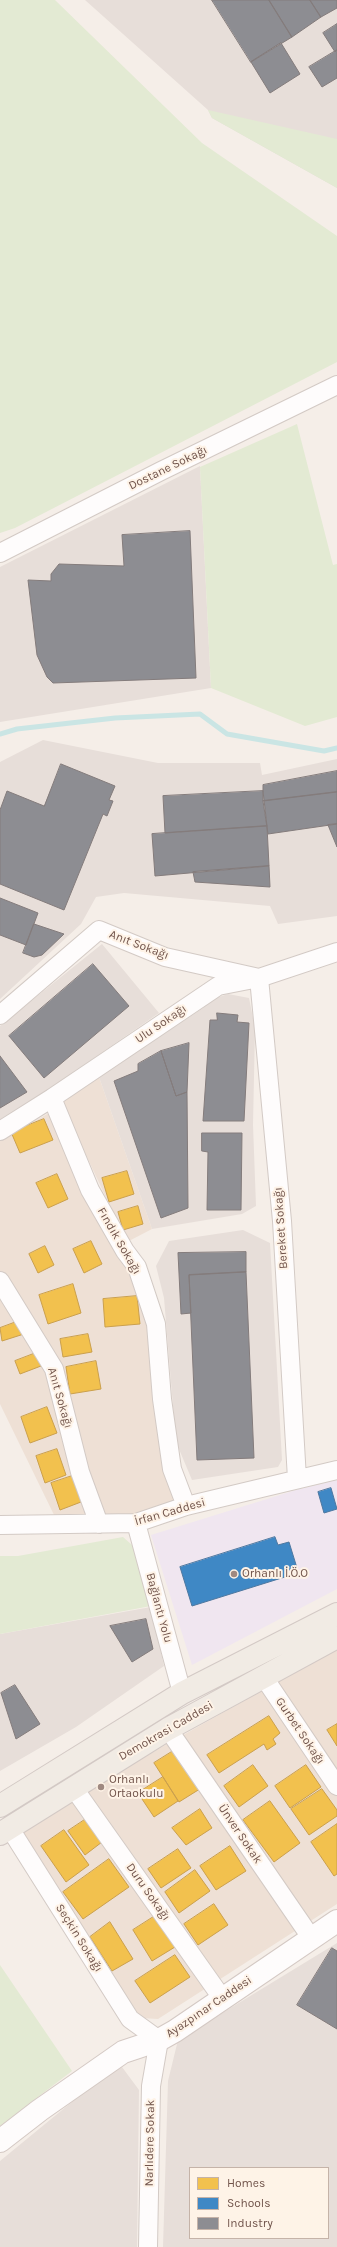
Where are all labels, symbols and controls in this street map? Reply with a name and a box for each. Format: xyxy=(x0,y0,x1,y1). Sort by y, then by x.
street label: Dostane Sokağı xyxy=(126,443,210,493)
street label: Anıt Sokağı xyxy=(107,927,171,963)
street label: Ulu Sokağı xyxy=(133,1002,189,1046)
street label: Bereket Sokağı xyxy=(271,1187,291,1269)
street label: Fındık Sokağı xyxy=(94,1205,144,1277)
street label: Anıt Sokağı xyxy=(44,1366,76,1430)
street label: İrfan Caddesi xyxy=(133,1495,207,1529)
place label: Orhanlı İ.Ö.O xyxy=(242,1567,308,1581)
marker: Orhanlı İ.Ö.O xyxy=(229,1569,239,1579)
street label: Bağlantı Yolu xyxy=(143,1571,175,1645)
street label: Gurbet Sokağı xyxy=(272,1695,328,1767)
street label: Demokrasi Caddesi xyxy=(116,1698,216,1764)
place label: Orhanlı Ortaokulu xyxy=(109,1773,163,1801)
marker: Orhanlı Ortaokulu xyxy=(96,1782,106,1792)
street label: Ünver Sokak xyxy=(215,1802,265,1866)
street label: Duru Sokağı xyxy=(123,1860,173,1924)
street label: Seçkin Sokağı xyxy=(52,1901,106,1975)
street label: Ayazpınar Caddesi xyxy=(163,1973,255,2041)
street label: Narlıdere Sokak xyxy=(142,2100,158,2186)
legend xyxy=(189,2167,329,2239)
text: Homes xyxy=(227,2176,265,2190)
text: Schools xyxy=(227,2196,270,2210)
text: Industry xyxy=(227,2216,273,2230)

